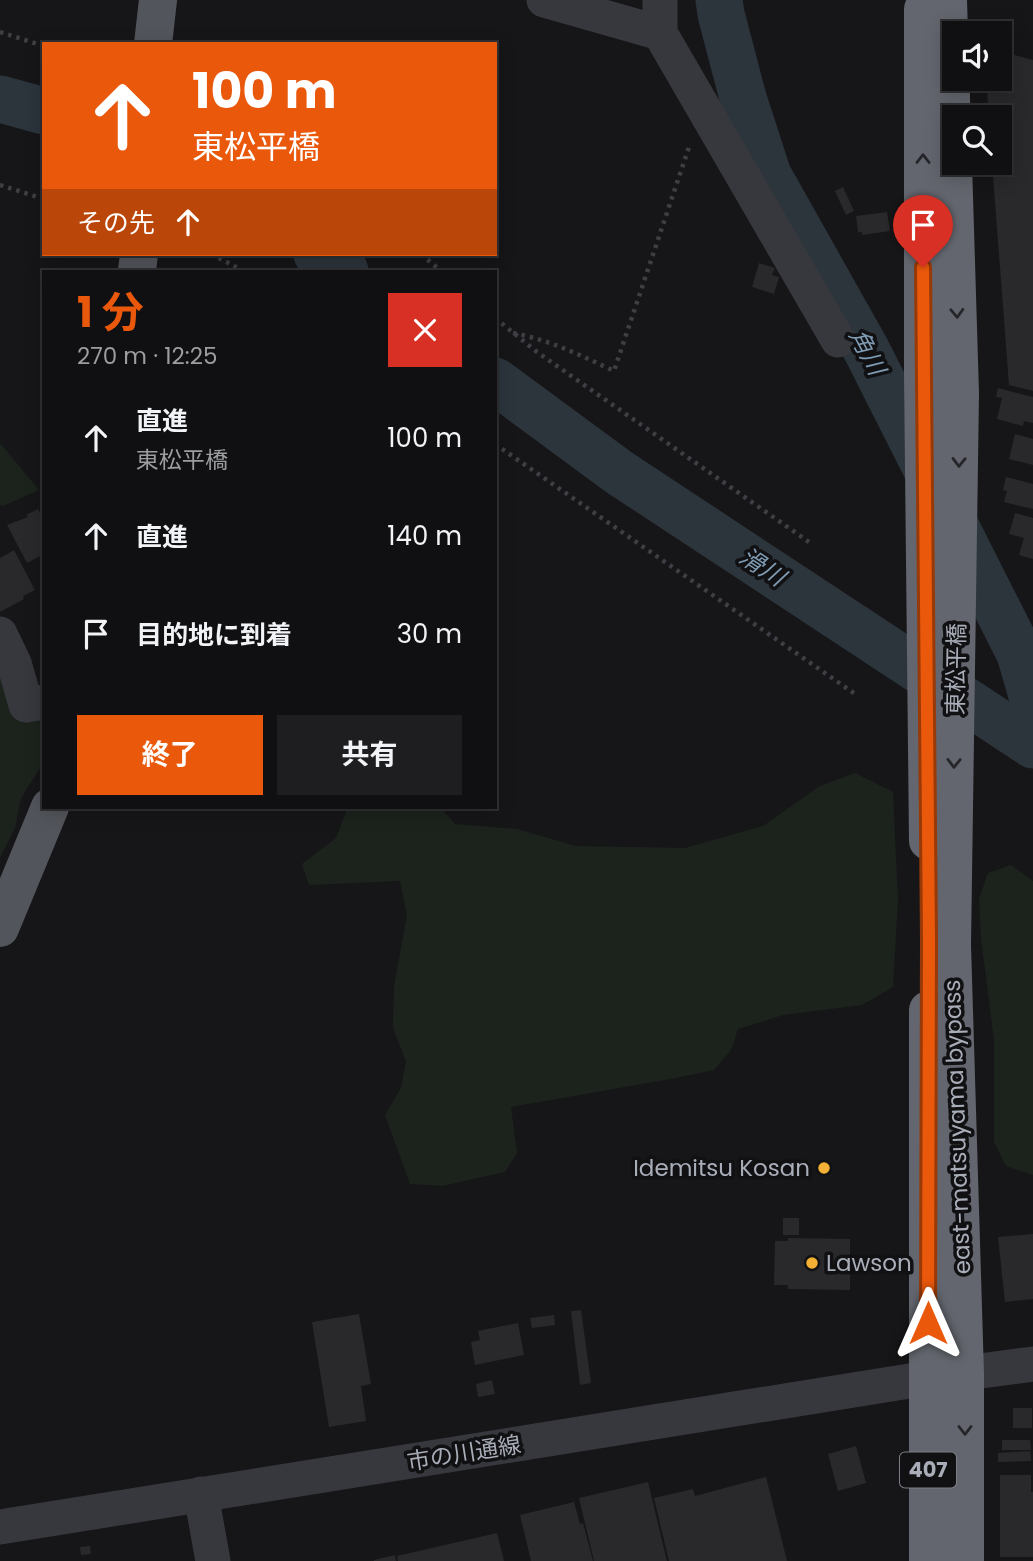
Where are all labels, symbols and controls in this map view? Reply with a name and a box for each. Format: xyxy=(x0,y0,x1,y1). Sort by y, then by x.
map controls xyxy=(942,21,1012,175)
button: sound xyxy=(942,21,1012,91)
text: 100 m xyxy=(192,57,337,125)
icon: ahead xyxy=(77,70,168,161)
button: search xyxy=(942,105,1012,175)
text: 東松平橋 xyxy=(192,124,320,169)
one-way arrow xyxy=(915,153,931,164)
pin xyxy=(893,195,953,267)
icon: ahead xyxy=(169,203,207,241)
text: その先 xyxy=(77,205,155,241)
icon: arrive xyxy=(904,206,942,244)
text: 1 分 xyxy=(77,283,144,342)
button: close xyxy=(388,293,462,367)
one-way arrow xyxy=(950,308,965,319)
water label: 角川 xyxy=(842,323,895,383)
text: 270 m · 12:25 xyxy=(77,340,217,372)
text: 直進 xyxy=(136,403,188,439)
icon: ahead xyxy=(77,419,115,457)
text: 100 m xyxy=(387,420,462,456)
text: 東松平橋 xyxy=(136,444,228,476)
one-way arrow xyxy=(951,457,967,467)
icon: ahead xyxy=(77,517,115,555)
text: 140 m xyxy=(387,518,462,554)
text: 直進 xyxy=(136,519,188,555)
water label: 滑川 xyxy=(733,540,794,595)
icon: arrive xyxy=(77,615,115,653)
text: 30 m xyxy=(397,616,462,652)
text: 目的地に到着 xyxy=(136,617,292,653)
street label: 東松平橋 xyxy=(939,623,973,715)
button: 終了 xyxy=(77,715,263,795)
button: 共有 xyxy=(277,715,462,795)
one-way arrow xyxy=(947,757,962,768)
street label: east-matsuyama bypass xyxy=(936,979,978,1275)
place label: Idemitsu Kosan xyxy=(633,1152,810,1184)
marker: Idemitsu Kosan xyxy=(816,1160,832,1176)
place label: Lawson xyxy=(826,1247,912,1279)
marker: Lawson xyxy=(804,1255,820,1271)
position arrow xyxy=(891,1286,965,1360)
one-way arrow xyxy=(957,1425,973,1435)
street label: 市の川通線 xyxy=(405,1428,523,1478)
road number: 407 xyxy=(900,1452,956,1488)

